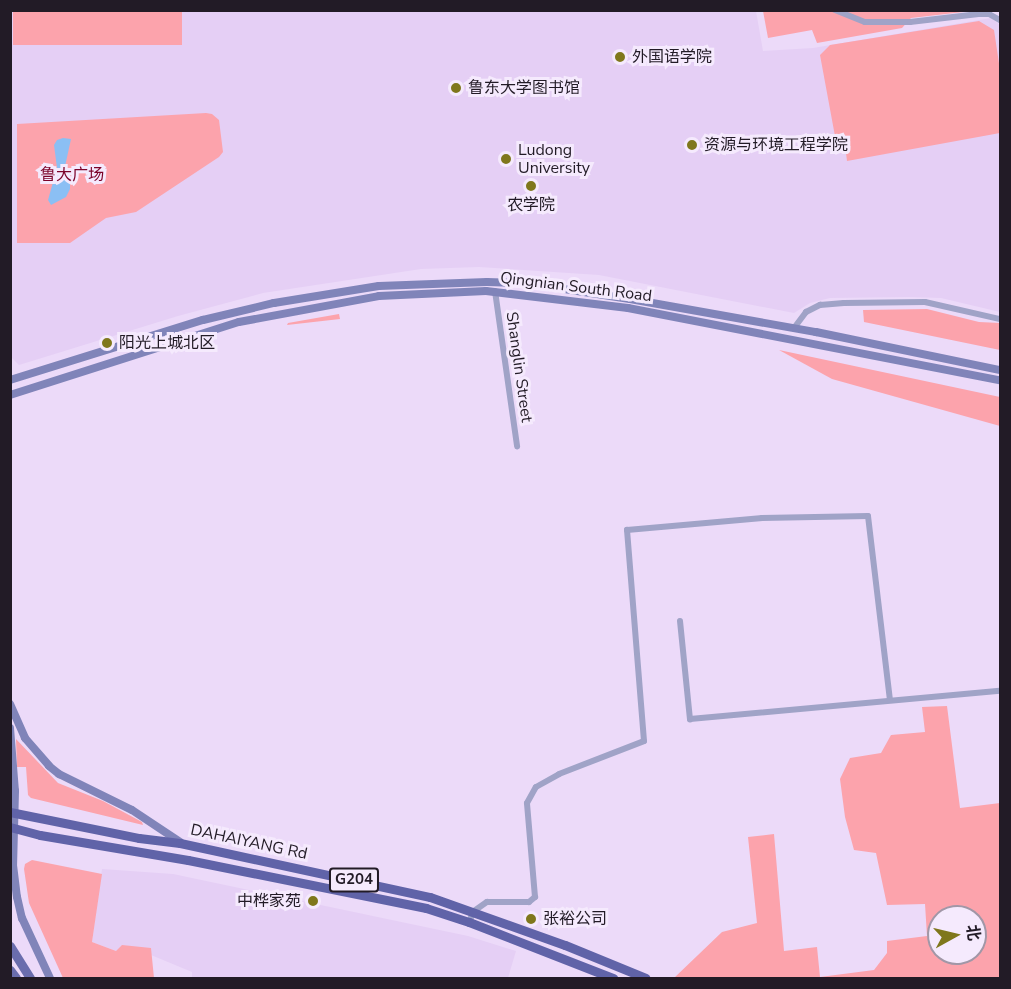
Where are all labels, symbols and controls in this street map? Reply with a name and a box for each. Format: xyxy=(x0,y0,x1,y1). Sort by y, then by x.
place label: 外国语学院 xyxy=(632,47,712,67)
marker: 外国语学院 xyxy=(613,50,627,64)
place label: 鲁东大学图书馆 xyxy=(468,78,580,98)
marker: 鲁东大学图书馆 xyxy=(449,81,463,95)
place label: 资源与环境工程学院 xyxy=(704,135,848,155)
marker: 资源与环境工程学院 xyxy=(685,138,699,152)
place label: Ludong University xyxy=(518,140,590,178)
marker: Ludong University xyxy=(499,152,513,166)
park label: 鲁大广场 xyxy=(40,165,104,185)
marker: 农学院 xyxy=(524,179,538,193)
place label: 农学院 xyxy=(507,195,555,215)
street label: Qingnian South Road xyxy=(499,268,653,306)
street label: Shanglin Street xyxy=(502,311,536,423)
place label: 阳光上城北区 xyxy=(119,333,215,353)
marker: 阳光上城北区 xyxy=(100,336,114,350)
street label: DAHAIYANG Rd xyxy=(189,820,309,864)
road number: G204 xyxy=(328,868,380,892)
place label: 中桦家苑 xyxy=(237,891,301,911)
marker: 中桦家苑 xyxy=(306,894,320,908)
north arrow xyxy=(927,905,987,965)
place label: 张裕公司 xyxy=(543,909,607,929)
marker: 张裕公司 xyxy=(524,912,538,926)
text: 北 xyxy=(961,923,985,942)

